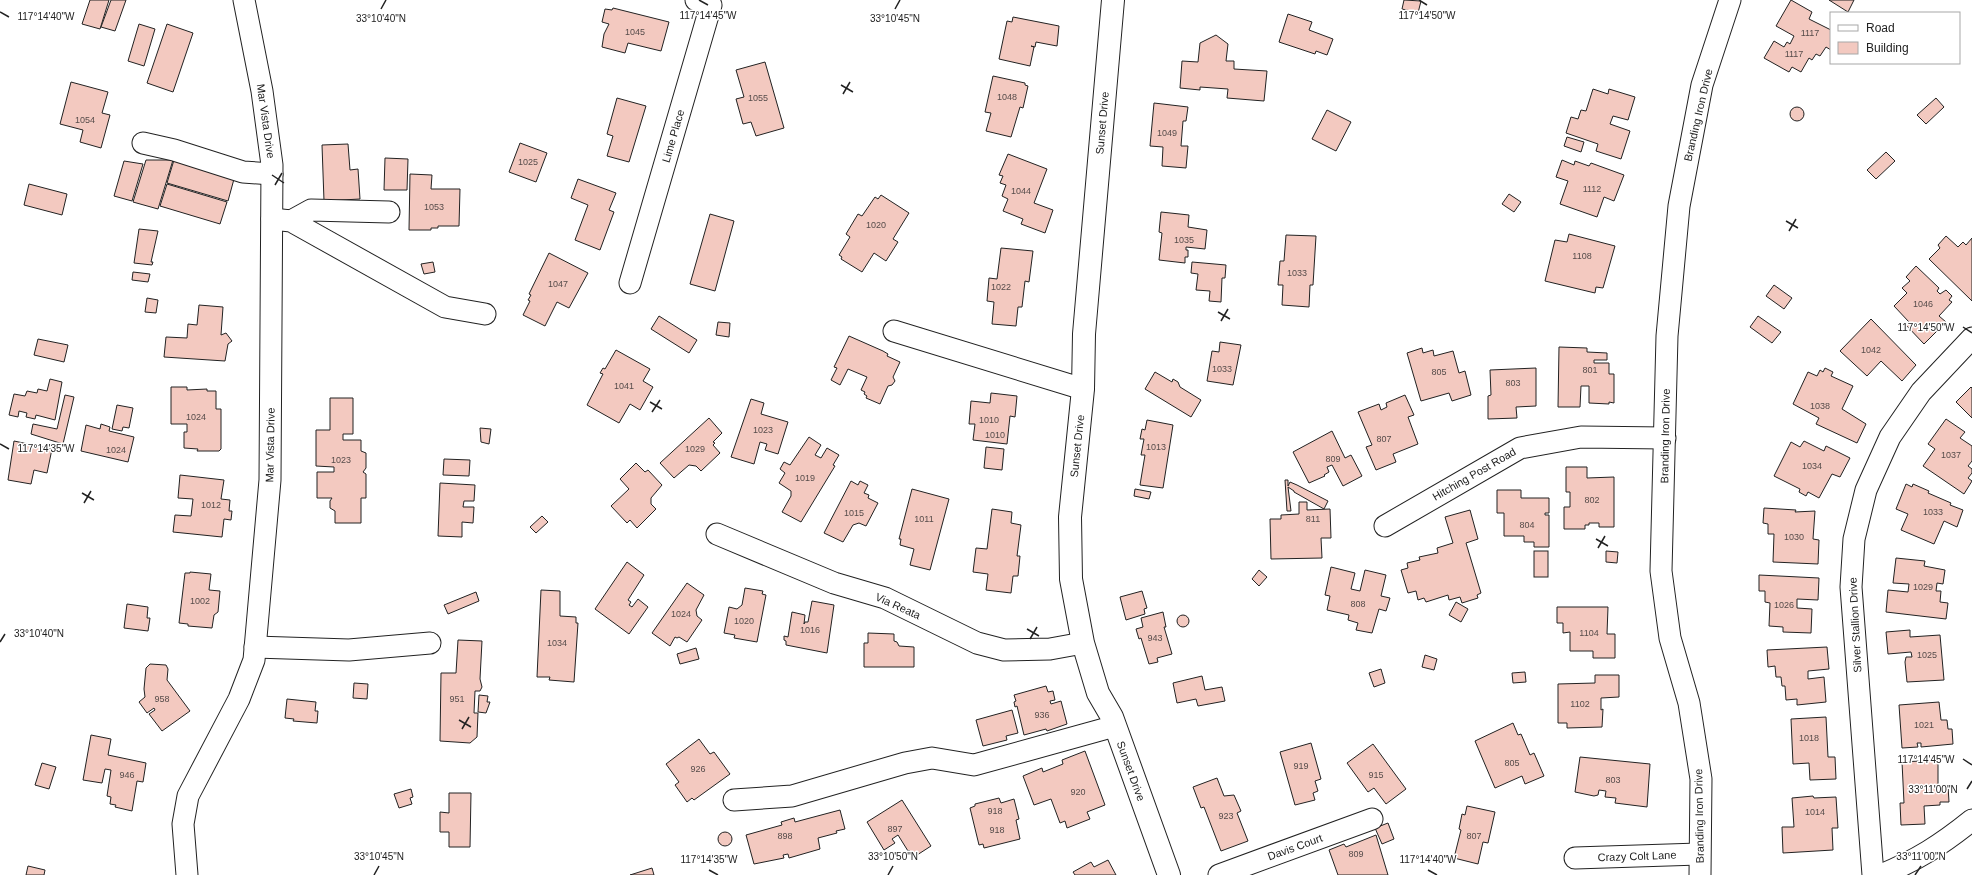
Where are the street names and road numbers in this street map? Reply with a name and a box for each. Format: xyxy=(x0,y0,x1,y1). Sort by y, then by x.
street label: Branding Iron Drive xyxy=(1681,67,1715,163)
street label: Mar Vista Drive xyxy=(255,83,277,159)
street label: Sunset Drive xyxy=(1093,91,1111,155)
street label: Lime Place xyxy=(660,108,686,164)
street label: Branding Iron Drive xyxy=(1658,389,1672,483)
street label: Mar Vista Drive xyxy=(263,407,277,483)
street label: Sunset Drive xyxy=(1068,414,1086,478)
street label: Hitching Post Road xyxy=(1430,445,1518,503)
street label: Silver Stallion Drive xyxy=(1847,577,1863,673)
street label: Via Reata xyxy=(874,591,923,622)
street label: Sunset Drive xyxy=(1115,739,1147,803)
street label: Branding Iron Drive xyxy=(1692,769,1706,863)
street label: Davis Court xyxy=(1266,832,1324,862)
street label: Crazy Colt Lane xyxy=(1597,849,1677,863)

